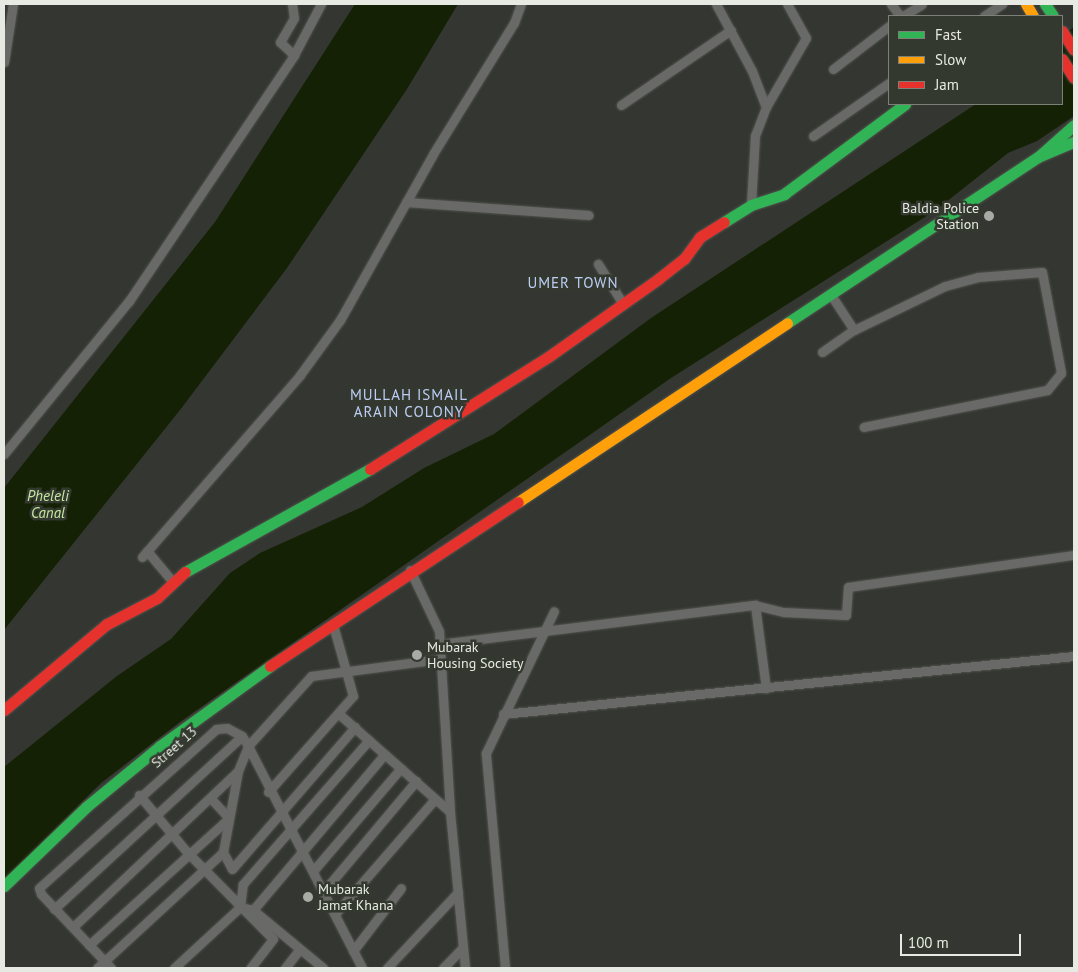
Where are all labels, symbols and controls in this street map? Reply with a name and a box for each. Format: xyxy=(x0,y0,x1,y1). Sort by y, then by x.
legend xyxy=(888,15,1063,105)
text: Fast xyxy=(935,25,962,44)
text: Slow xyxy=(935,50,966,69)
text: Jam xyxy=(935,75,959,94)
place label: Baldia Police Station xyxy=(902,200,979,232)
marker: Baldia Police Station xyxy=(983,210,995,222)
district label: UMER TOWN xyxy=(526,274,620,292)
district label: MULLAH ISMAIL ARAIN COLONY xyxy=(348,385,470,420)
water label: Pheleli Canal xyxy=(27,486,69,521)
place label: Mubarak Housing Society xyxy=(427,639,523,672)
marker: Mubarak Housing Society xyxy=(411,649,423,661)
street label: Street 13 xyxy=(148,723,200,771)
place label: Mubarak Jamat Khana xyxy=(318,881,394,914)
marker: Mubarak Jamat Khana xyxy=(302,891,314,903)
scale bar xyxy=(903,924,1024,956)
text: 100 m xyxy=(908,933,949,952)

